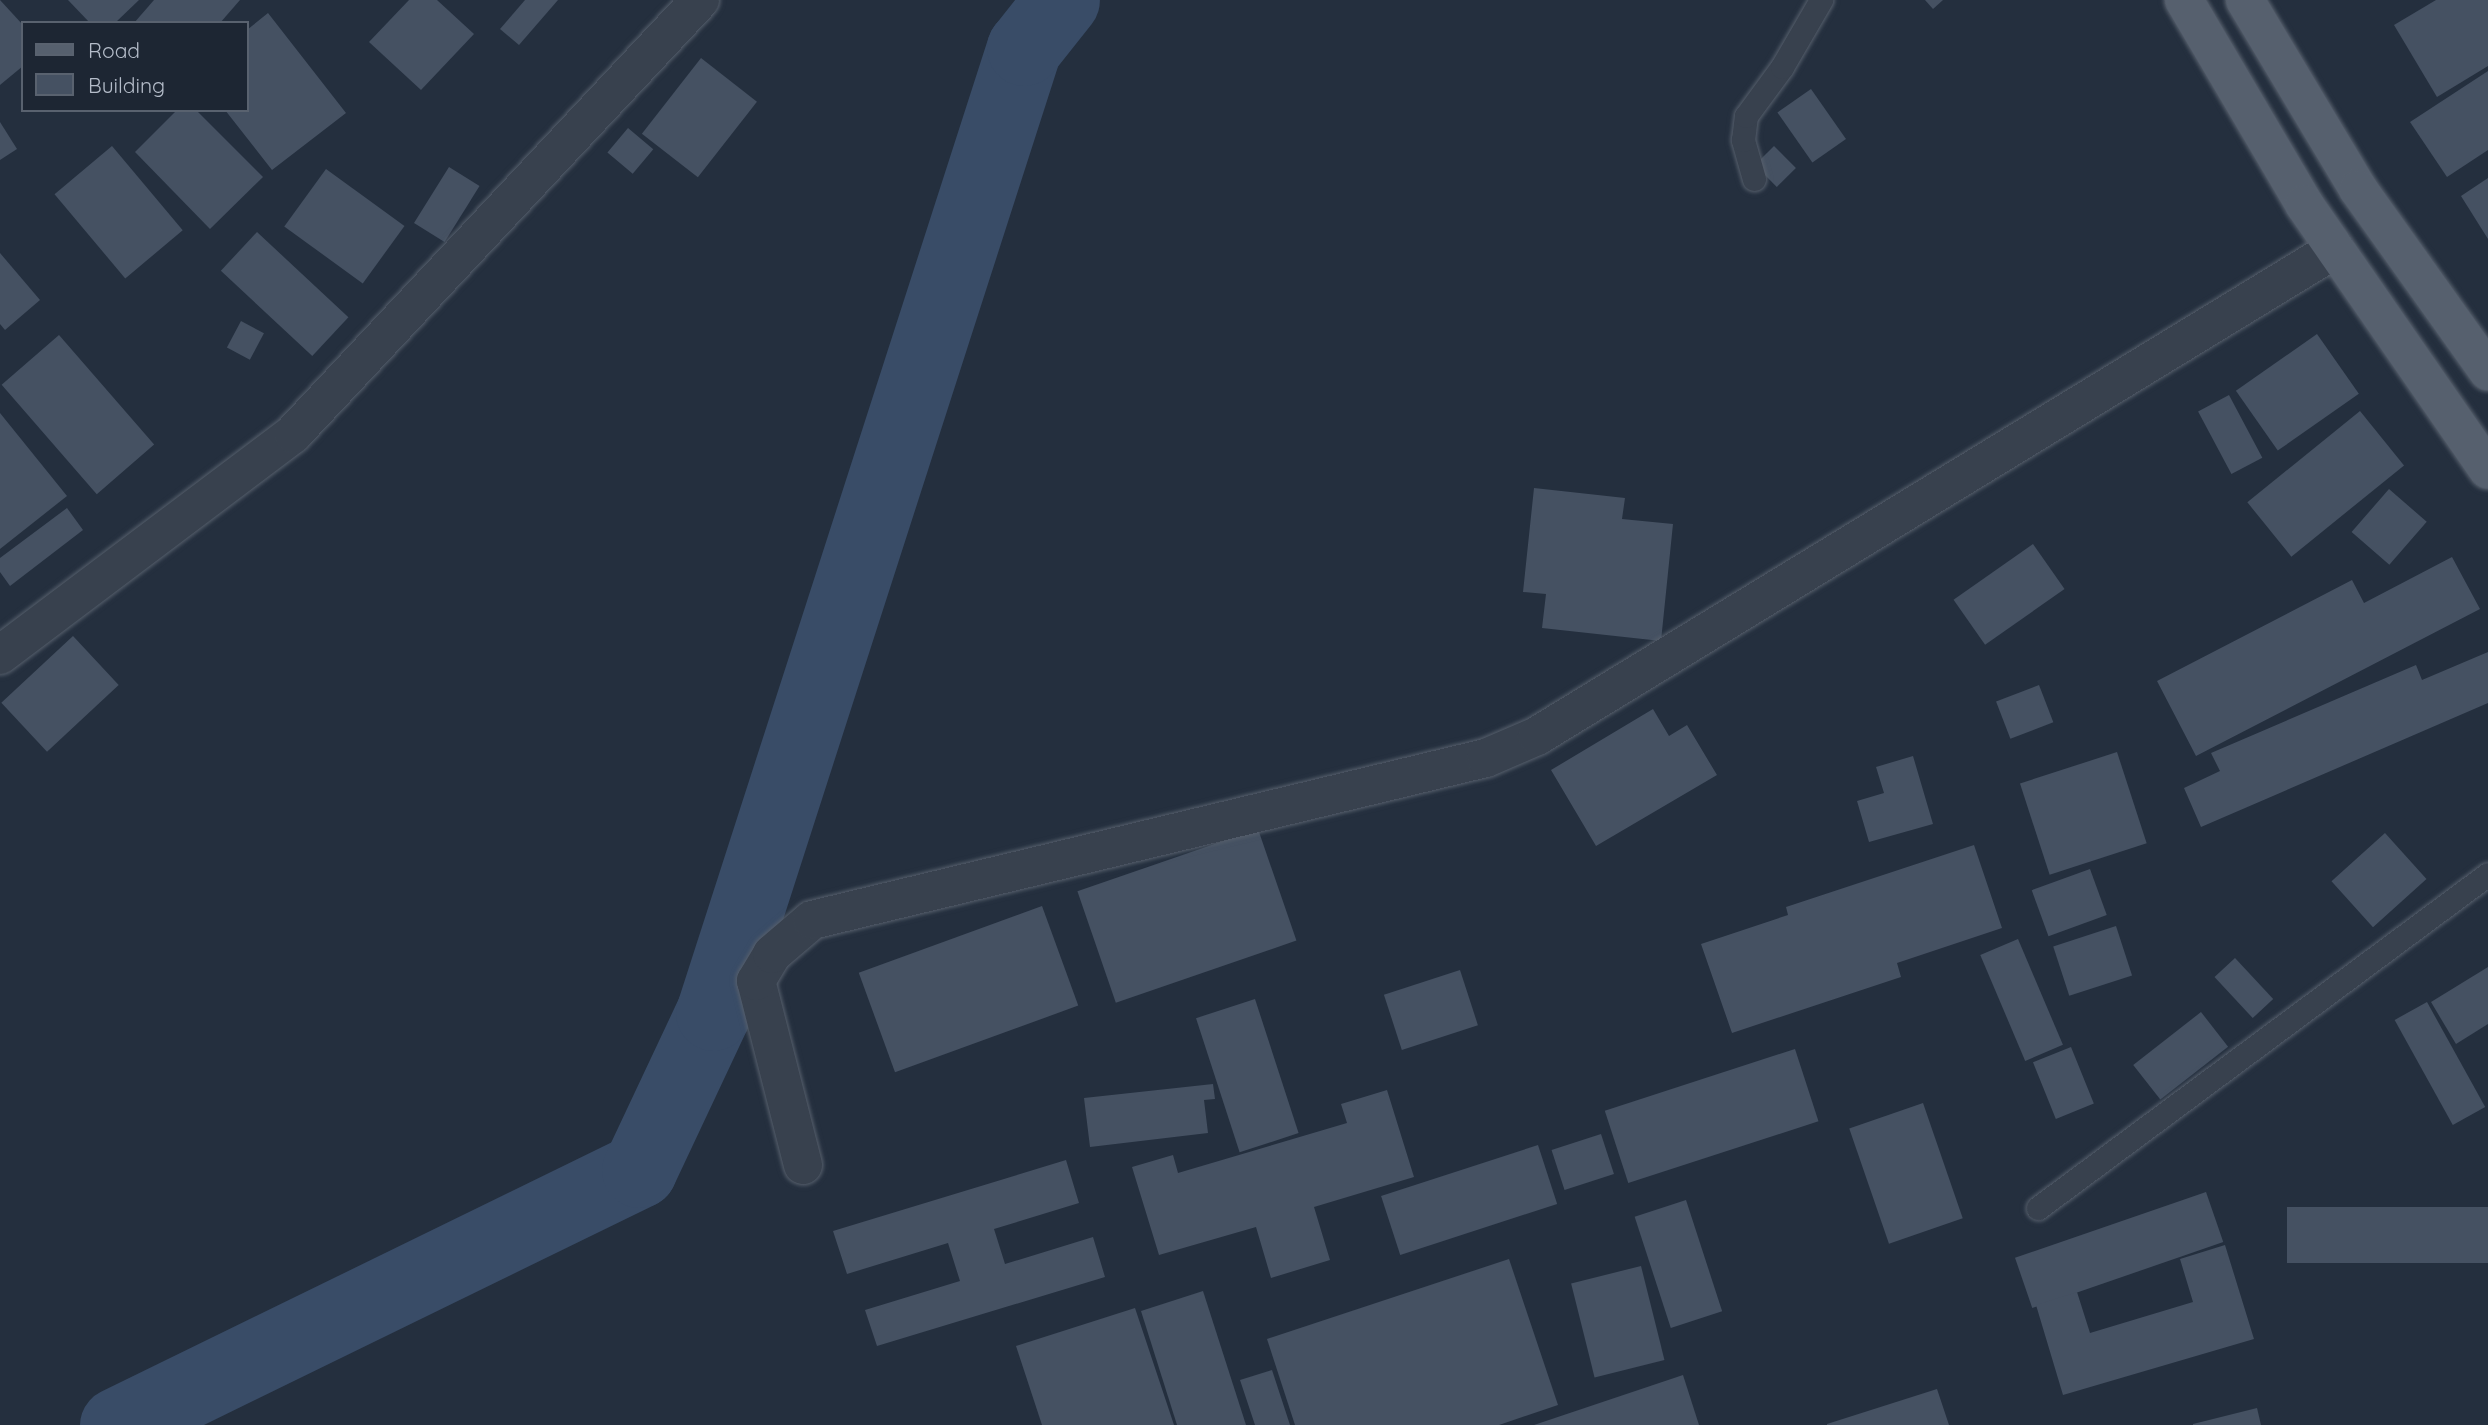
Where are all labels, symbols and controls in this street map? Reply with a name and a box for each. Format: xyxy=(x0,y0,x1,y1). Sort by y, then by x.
legend xyxy=(21,21,248,112)
text: Road xyxy=(88,37,140,63)
text: Building xyxy=(88,72,165,98)

